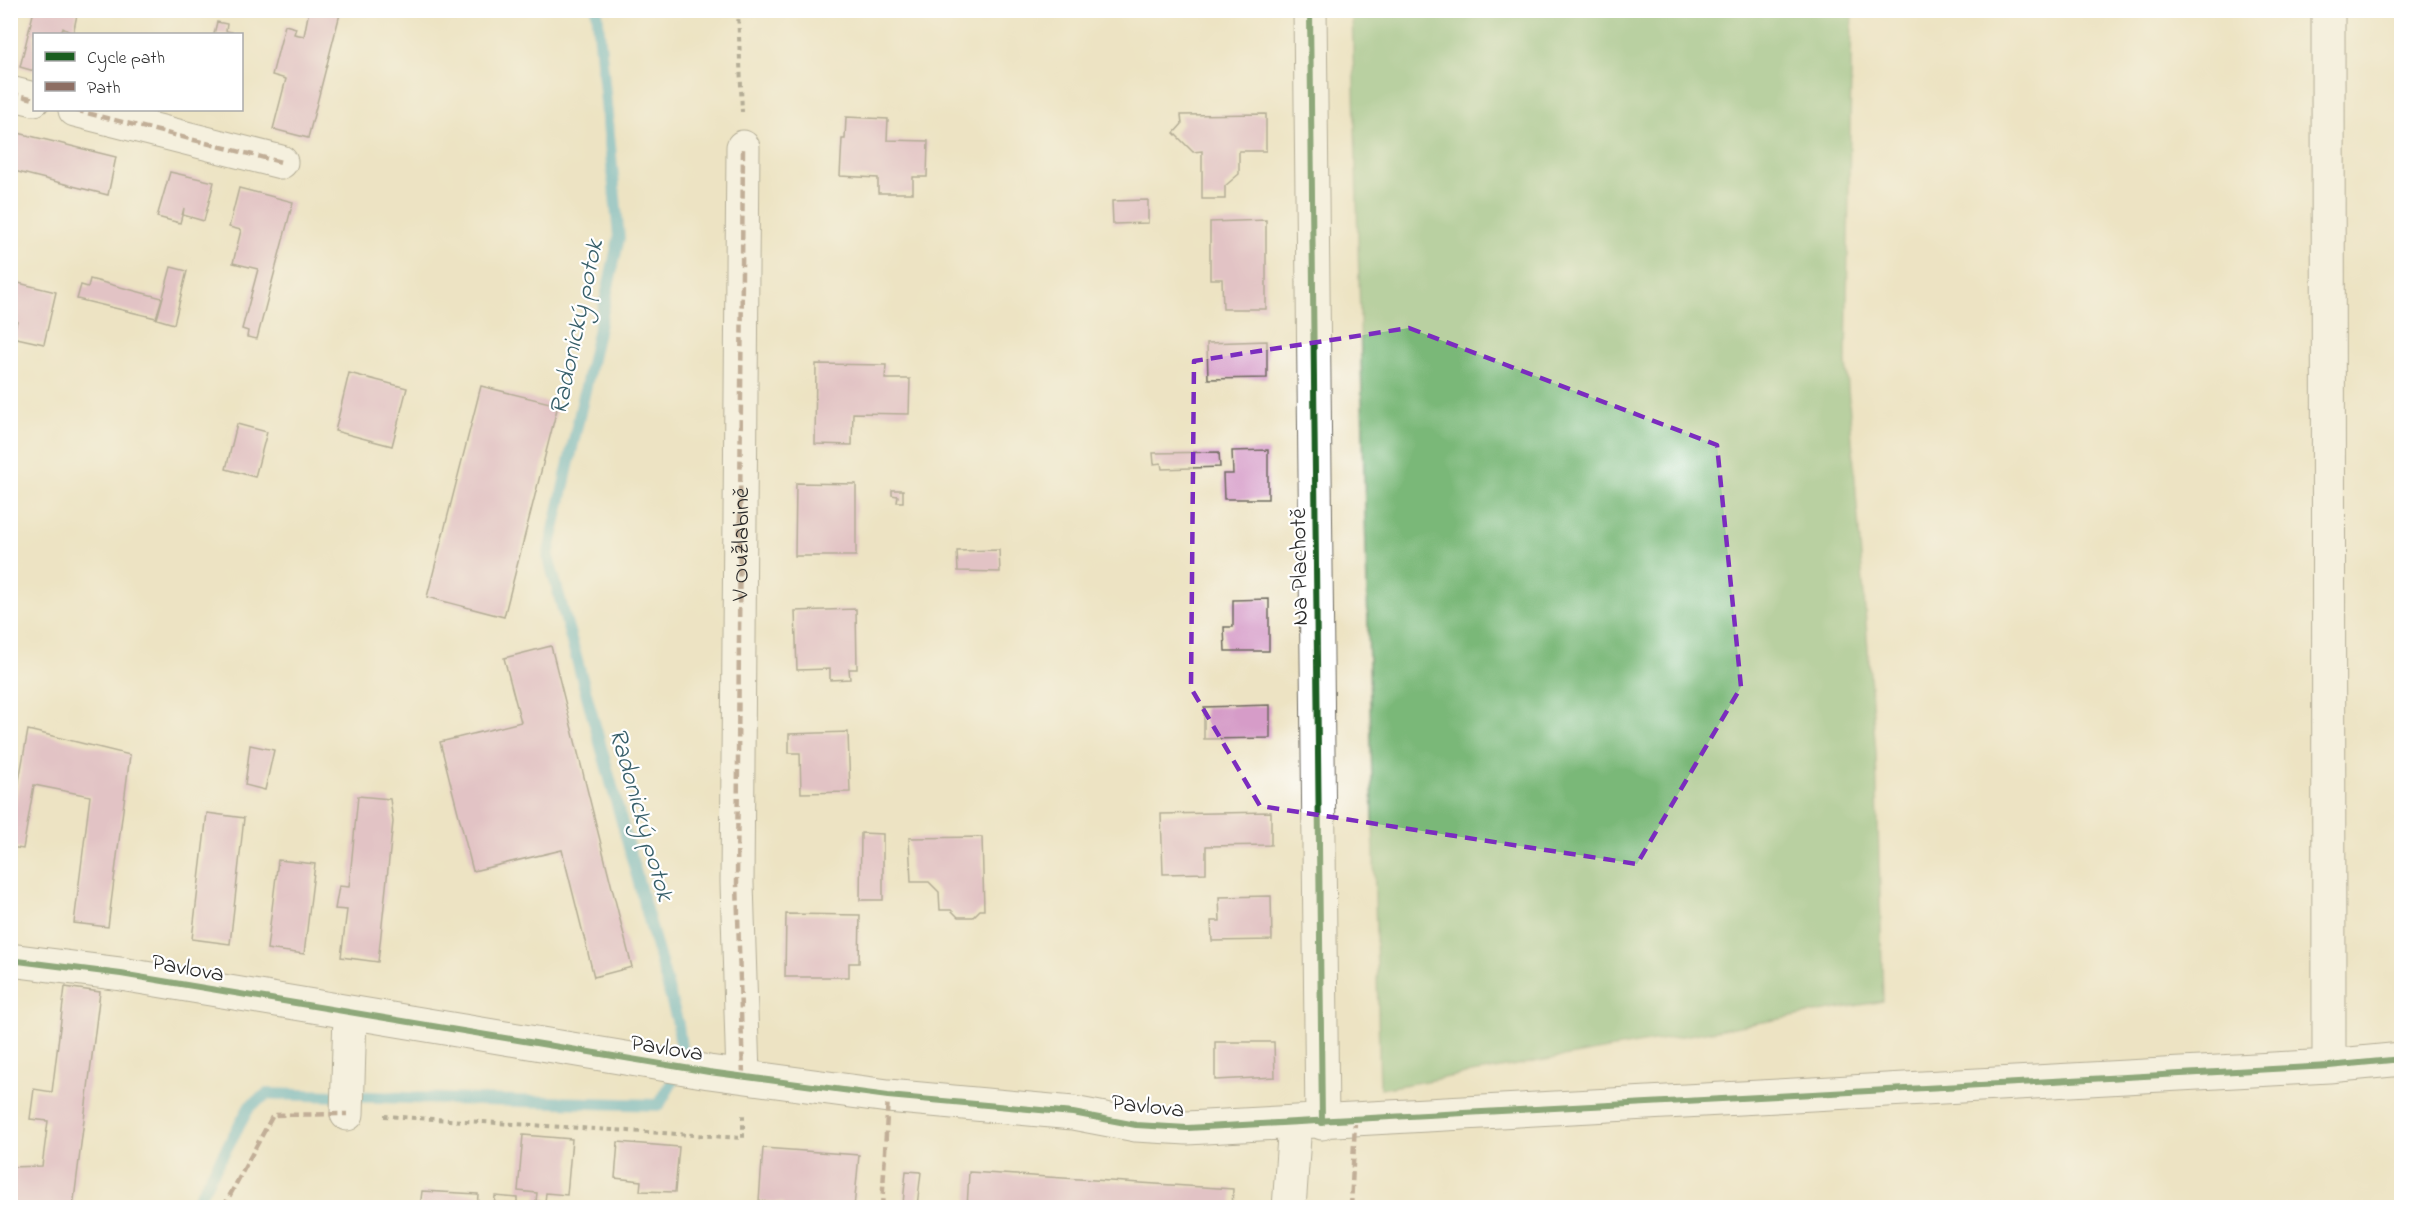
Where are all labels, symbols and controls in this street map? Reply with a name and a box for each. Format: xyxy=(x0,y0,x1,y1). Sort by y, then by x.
legend xyxy=(33,33,243,111)
text: Cycle path xyxy=(87,46,165,72)
text: Path xyxy=(87,76,121,102)
water label: Radonický potok xyxy=(541,235,615,419)
street label: V Oužlabině xyxy=(724,487,760,602)
street label: Na Plachotě xyxy=(1282,507,1319,626)
water label: Radonický potok xyxy=(597,724,683,907)
street label: Pavlova xyxy=(148,946,227,993)
street label: Pavlova xyxy=(628,1026,706,1072)
street label: Pavlova xyxy=(1109,1086,1186,1129)

